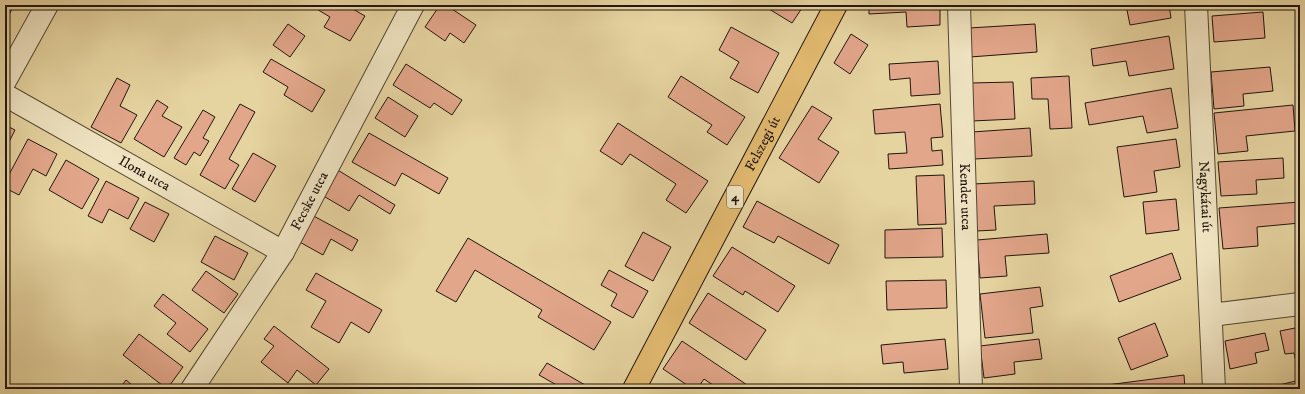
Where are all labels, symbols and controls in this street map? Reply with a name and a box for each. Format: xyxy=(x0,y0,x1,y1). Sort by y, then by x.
street label: Felszegi út xyxy=(741,113,785,174)
street label: Ilona utca xyxy=(115,152,173,195)
street label: Nagykátai út xyxy=(1194,161,1216,234)
street label: Kender utca xyxy=(955,163,975,231)
street label: Fecske utca xyxy=(287,169,333,233)
road number: 4 xyxy=(727,186,743,208)

